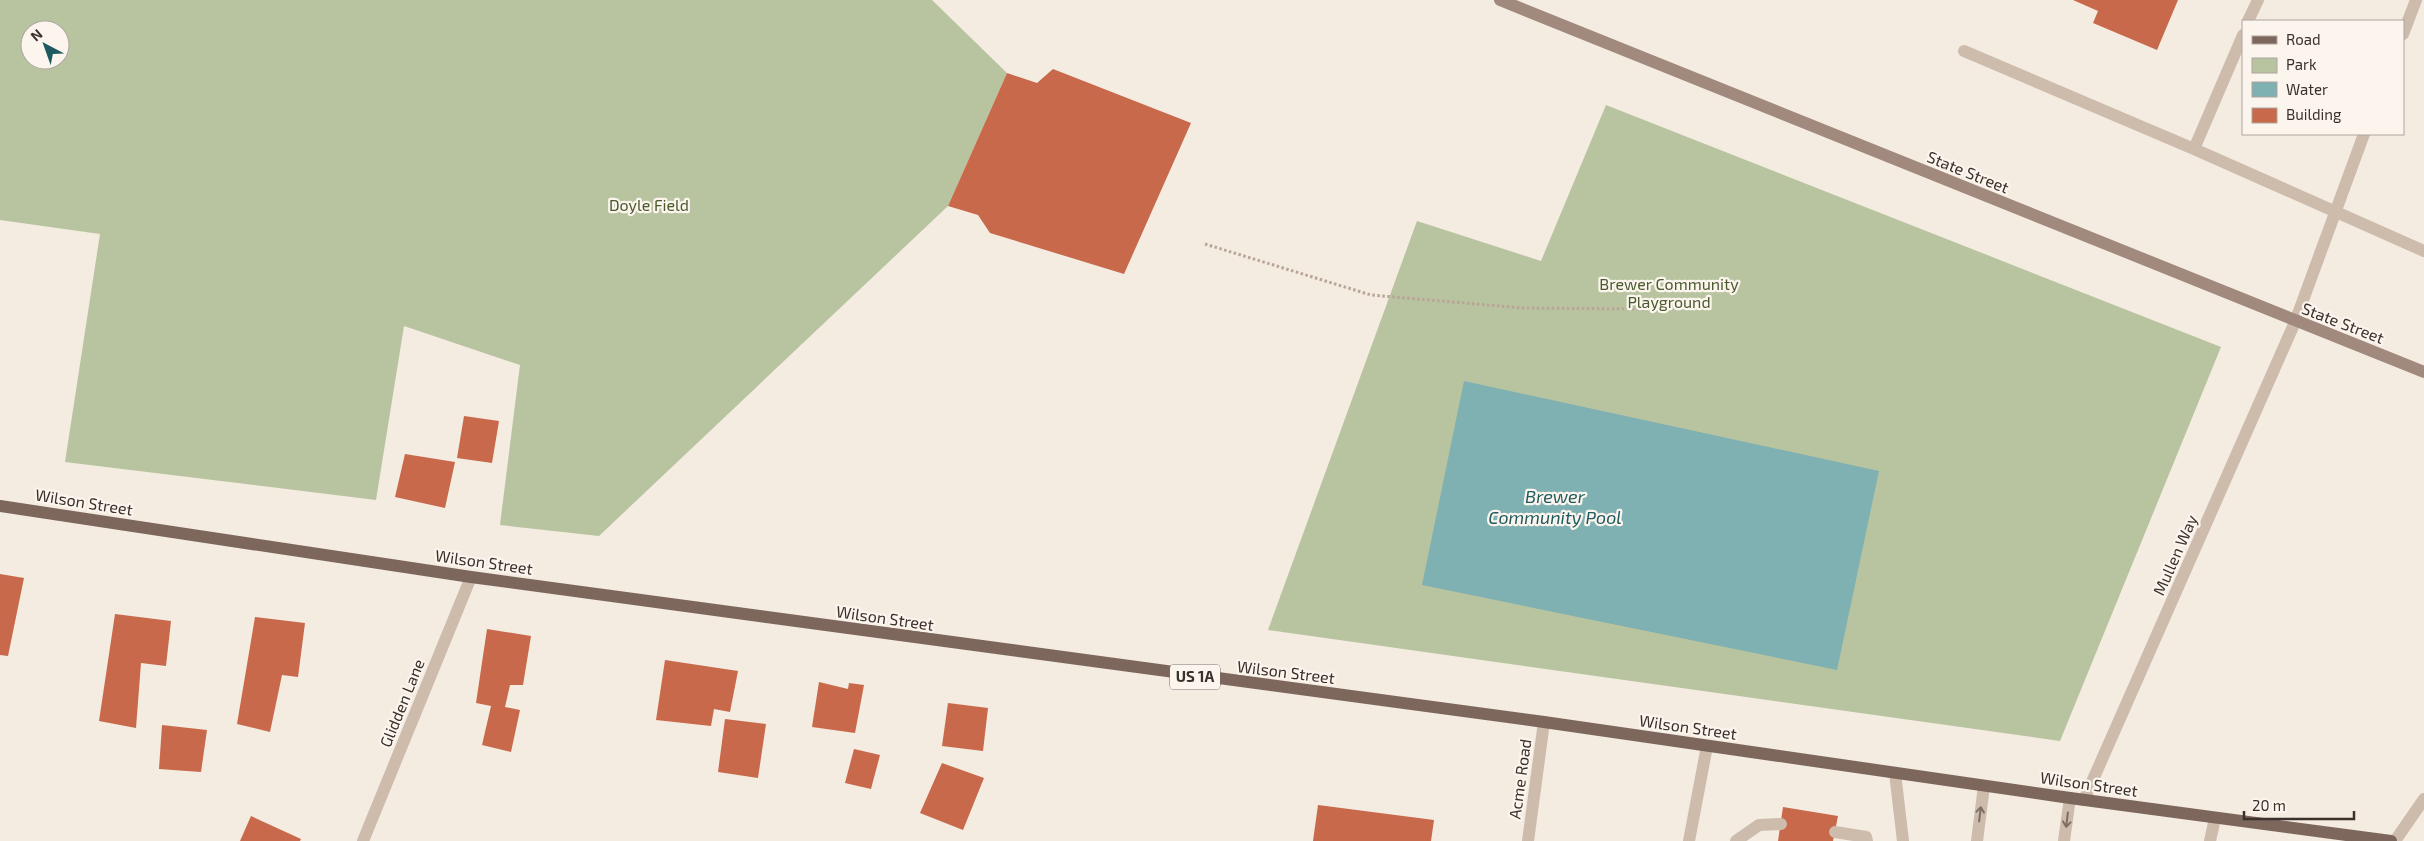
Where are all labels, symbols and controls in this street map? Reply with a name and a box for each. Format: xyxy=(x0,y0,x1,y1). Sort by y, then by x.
north arrow xyxy=(20,20,70,70)
legend xyxy=(2242,20,2404,135)
text: N xyxy=(27,25,46,45)
text: Road xyxy=(2286,30,2321,48)
text: Park xyxy=(2286,55,2317,73)
text: Water xyxy=(2286,80,2328,98)
text: Building xyxy=(2286,105,2342,123)
street label: State Street xyxy=(1925,147,2012,197)
park label: Doyle Field xyxy=(609,195,689,214)
park label: Brewer Community Playground xyxy=(1599,274,1739,311)
street label: State Street xyxy=(2299,298,2387,347)
street label: Wilson Street xyxy=(34,484,134,519)
water label: Brewer Community Pool xyxy=(1488,485,1622,528)
street label: Mullen Way xyxy=(2148,511,2201,598)
street label: Wilson Street xyxy=(434,545,534,578)
street label: Wilson Street xyxy=(835,601,935,634)
street label: Glidden Lane xyxy=(375,656,428,750)
street label: Wilson Street xyxy=(1236,656,1336,687)
road number: US 1A xyxy=(1170,664,1220,690)
street label: Wilson Street xyxy=(1638,710,1738,743)
street label: Acme Road xyxy=(1504,738,1535,820)
street label: Wilson Street xyxy=(2039,767,2139,800)
scale bar xyxy=(2244,788,2354,820)
text: 20 m xyxy=(2252,796,2286,814)
one-way arrow xyxy=(1975,806,1985,822)
one-way arrow xyxy=(2062,811,2072,827)

